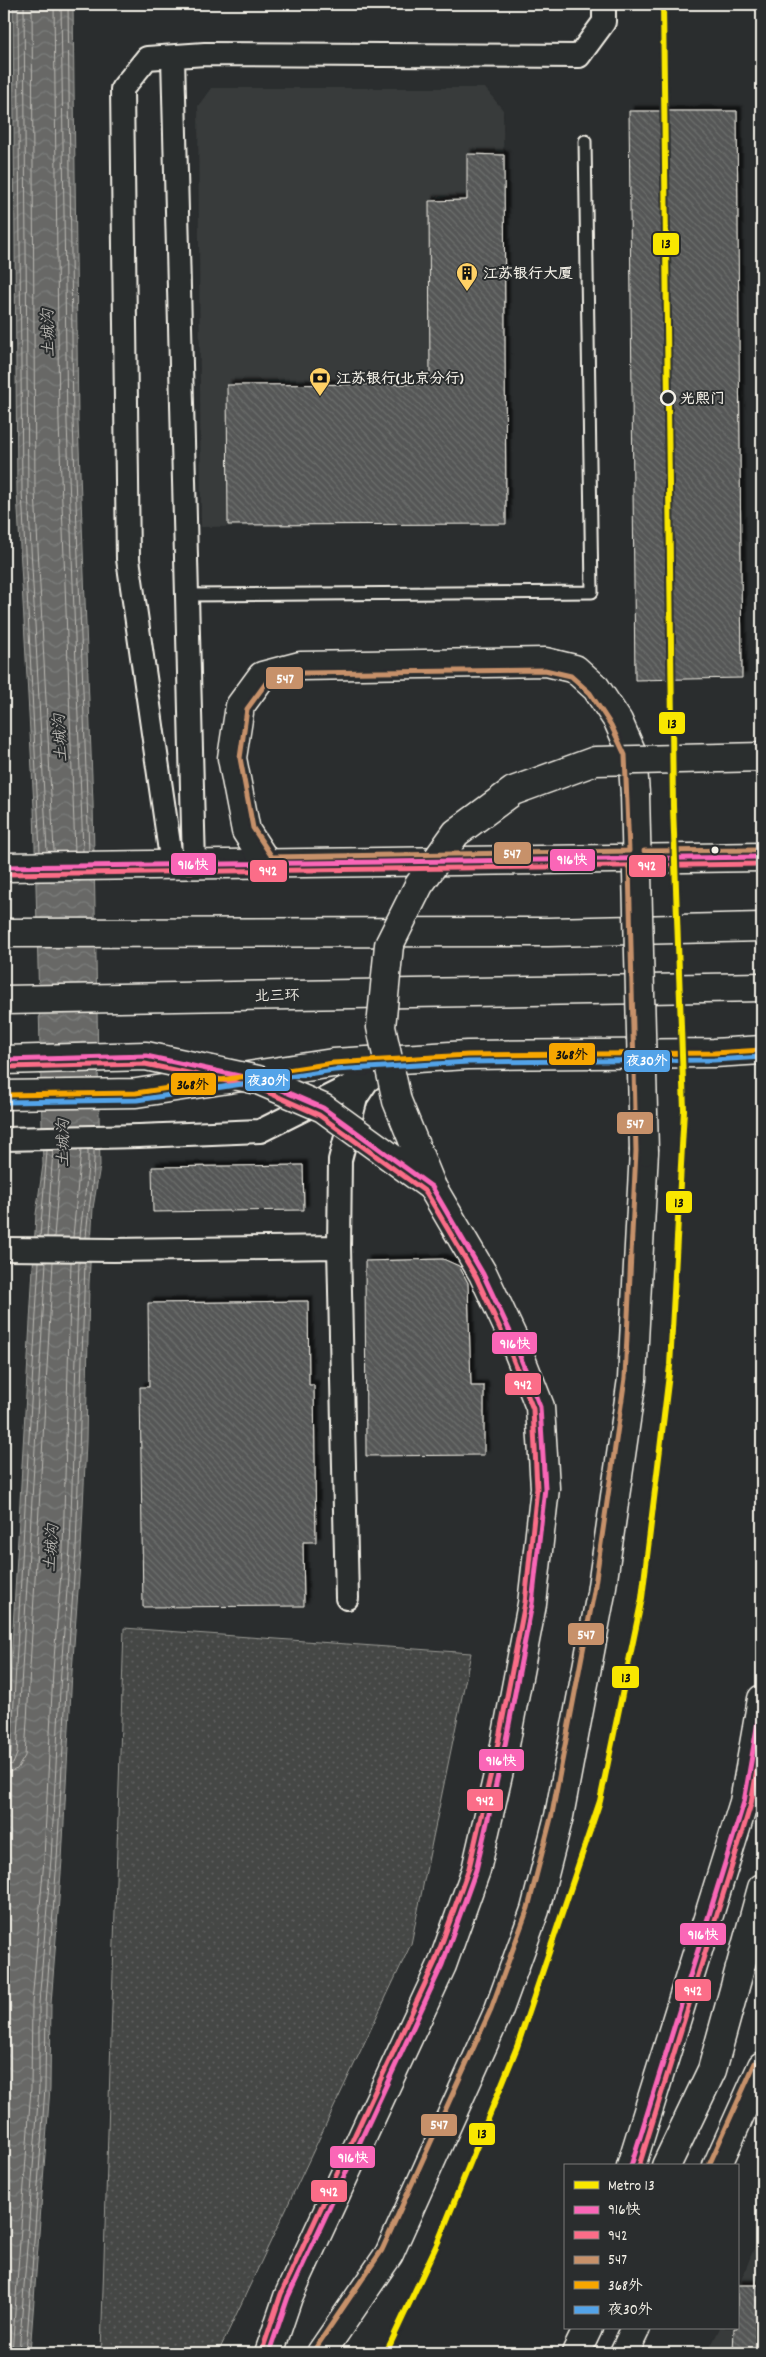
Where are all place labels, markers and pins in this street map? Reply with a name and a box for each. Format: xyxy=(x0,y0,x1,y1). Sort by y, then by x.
building icon: 江苏银行大厦 xyxy=(455,261,479,292)
place label: 江苏银行大厦 xyxy=(483,264,573,286)
bank icon: 江苏银行(北京分行) xyxy=(308,366,332,397)
place label: 江苏银行(北京分行) xyxy=(336,369,464,391)
place label: 光熙门 xyxy=(680,389,725,411)
marker: 光熙门 xyxy=(660,390,676,406)
unlabelled marker xyxy=(710,845,720,855)

